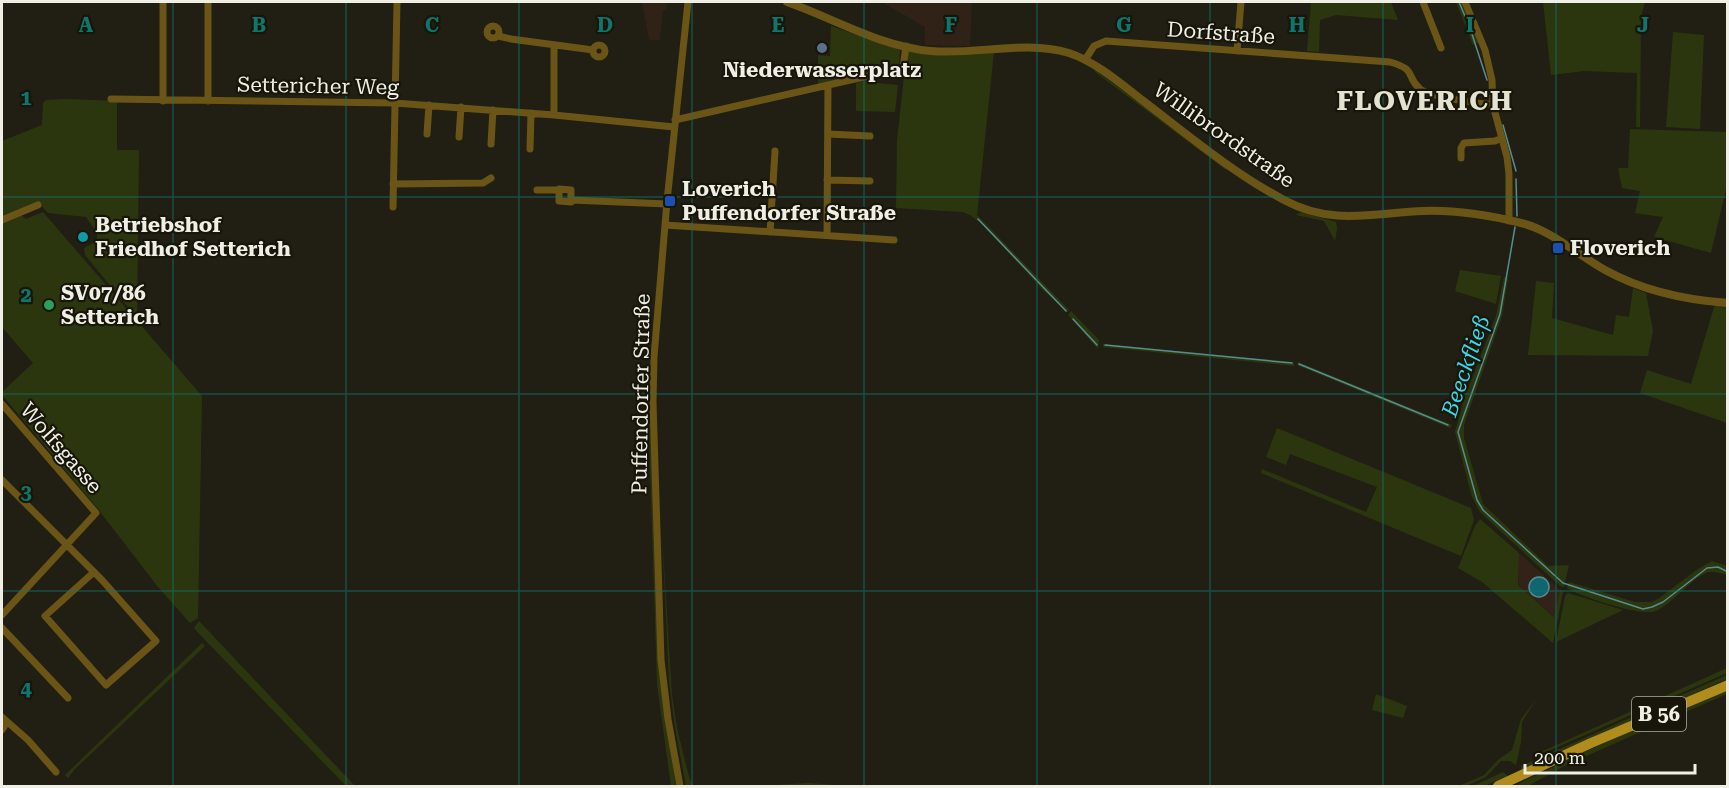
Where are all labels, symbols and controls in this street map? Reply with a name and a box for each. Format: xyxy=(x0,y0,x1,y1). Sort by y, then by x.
text: A xyxy=(79,13,94,37)
text: B xyxy=(252,13,266,37)
text: C xyxy=(425,13,439,37)
text: D xyxy=(597,13,613,37)
text: E xyxy=(772,13,785,37)
text: F xyxy=(945,13,957,37)
text: G xyxy=(1116,13,1132,37)
text: H xyxy=(1289,13,1305,37)
text: I xyxy=(1466,13,1474,37)
text: J xyxy=(1637,13,1649,37)
street label: Dorfstraße xyxy=(1166,17,1276,49)
marker: Niederwasserplatz xyxy=(815,41,829,55)
place label: Niederwasserplatz xyxy=(723,58,921,82)
street label: Settericher Weg xyxy=(237,73,399,99)
street label: Willibrordstraße xyxy=(1149,77,1299,193)
district label: FLOVERICH xyxy=(1336,85,1514,117)
text: 1 xyxy=(20,86,32,110)
place label: Loverich Puffendorfer Straße xyxy=(682,177,896,225)
marker: Loverich Puffendorfer Straße xyxy=(663,194,677,208)
place label: Betriebshof Friedhof Setterich xyxy=(95,213,291,261)
marker: Betriebshof Friedhof Setterich xyxy=(76,230,90,244)
place label: Floverich xyxy=(1570,236,1670,260)
marker: Floverich xyxy=(1551,241,1565,255)
place label: SV07/86 Setterich xyxy=(61,281,159,329)
text: 2 xyxy=(20,283,32,307)
street label: Puffendorfer Straße xyxy=(627,293,655,495)
marker: SV07/86 Setterich xyxy=(42,298,56,312)
water label: Beeckfließ xyxy=(1436,312,1494,421)
street label: Wolfsgasse xyxy=(15,398,107,498)
text: 3 xyxy=(20,480,32,504)
text: 4 xyxy=(20,677,32,701)
road number: B 56 xyxy=(1632,697,1686,731)
scale bar xyxy=(1525,737,1694,775)
text: 200 m xyxy=(1534,747,1585,768)

